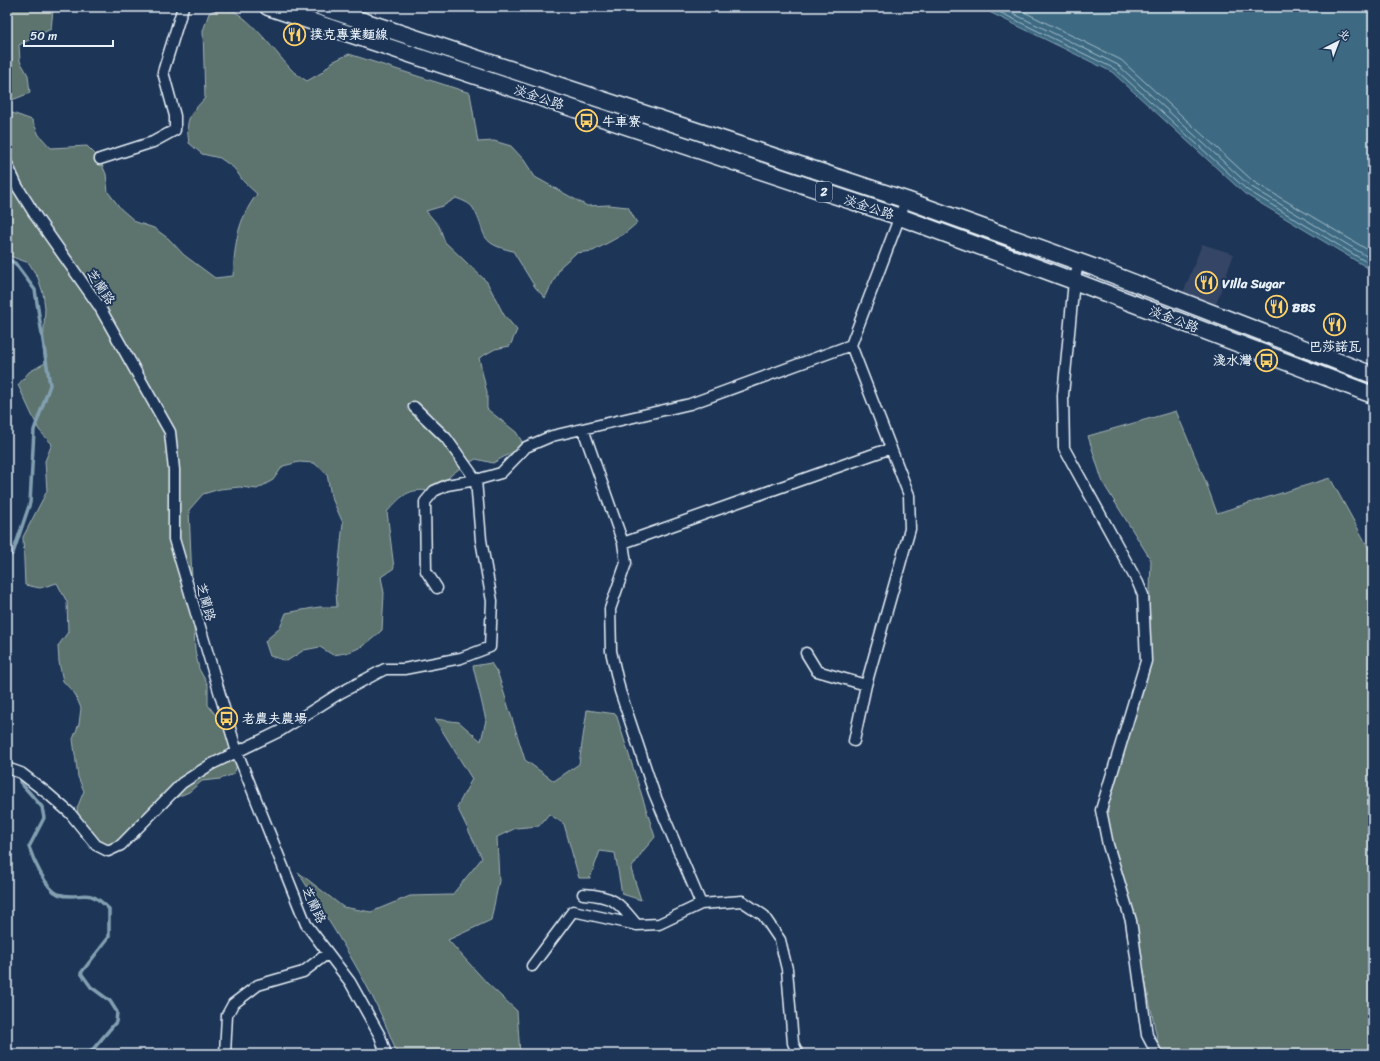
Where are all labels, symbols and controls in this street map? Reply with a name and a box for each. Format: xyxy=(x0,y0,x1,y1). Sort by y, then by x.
restaurant icon: 撲克專業麵線 xyxy=(281,21,307,47)
scale bar xyxy=(24,22,113,48)
north arrow xyxy=(1318,22,1358,62)
place label: 撲克專業麵線 xyxy=(310,23,388,46)
text: 北 xyxy=(1334,24,1355,46)
text: 50 m xyxy=(30,25,57,47)
street label: 淡金公路 xyxy=(511,78,567,116)
bus stop icon: 牛車寮 xyxy=(573,108,599,134)
place label: 牛車寮 xyxy=(602,110,641,133)
road number: 2 xyxy=(816,182,832,202)
street label: 淡金公路 xyxy=(841,188,897,226)
street label: 芝蘭路 xyxy=(81,264,121,310)
restaurant icon: Villa Sugar xyxy=(1193,270,1219,296)
place label: Villa Sugar xyxy=(1222,272,1286,295)
restaurant icon: BBS xyxy=(1264,294,1290,320)
place label: BBS xyxy=(1292,296,1317,319)
street label: 淡金公路 xyxy=(1146,299,1202,339)
restaurant icon: 巴莎諾瓦 xyxy=(1322,311,1348,337)
place label: 巴莎諾瓦 xyxy=(1309,335,1361,358)
bus stop icon: 淺水灣 xyxy=(1254,347,1280,373)
place label: 淺水灣 xyxy=(1213,349,1252,372)
street label: 芝蘭路 xyxy=(190,580,222,624)
bus stop icon: 老農夫農場 xyxy=(213,705,239,731)
place label: 老農夫農場 xyxy=(242,707,307,730)
street label: 芝蘭路 xyxy=(295,882,333,928)

